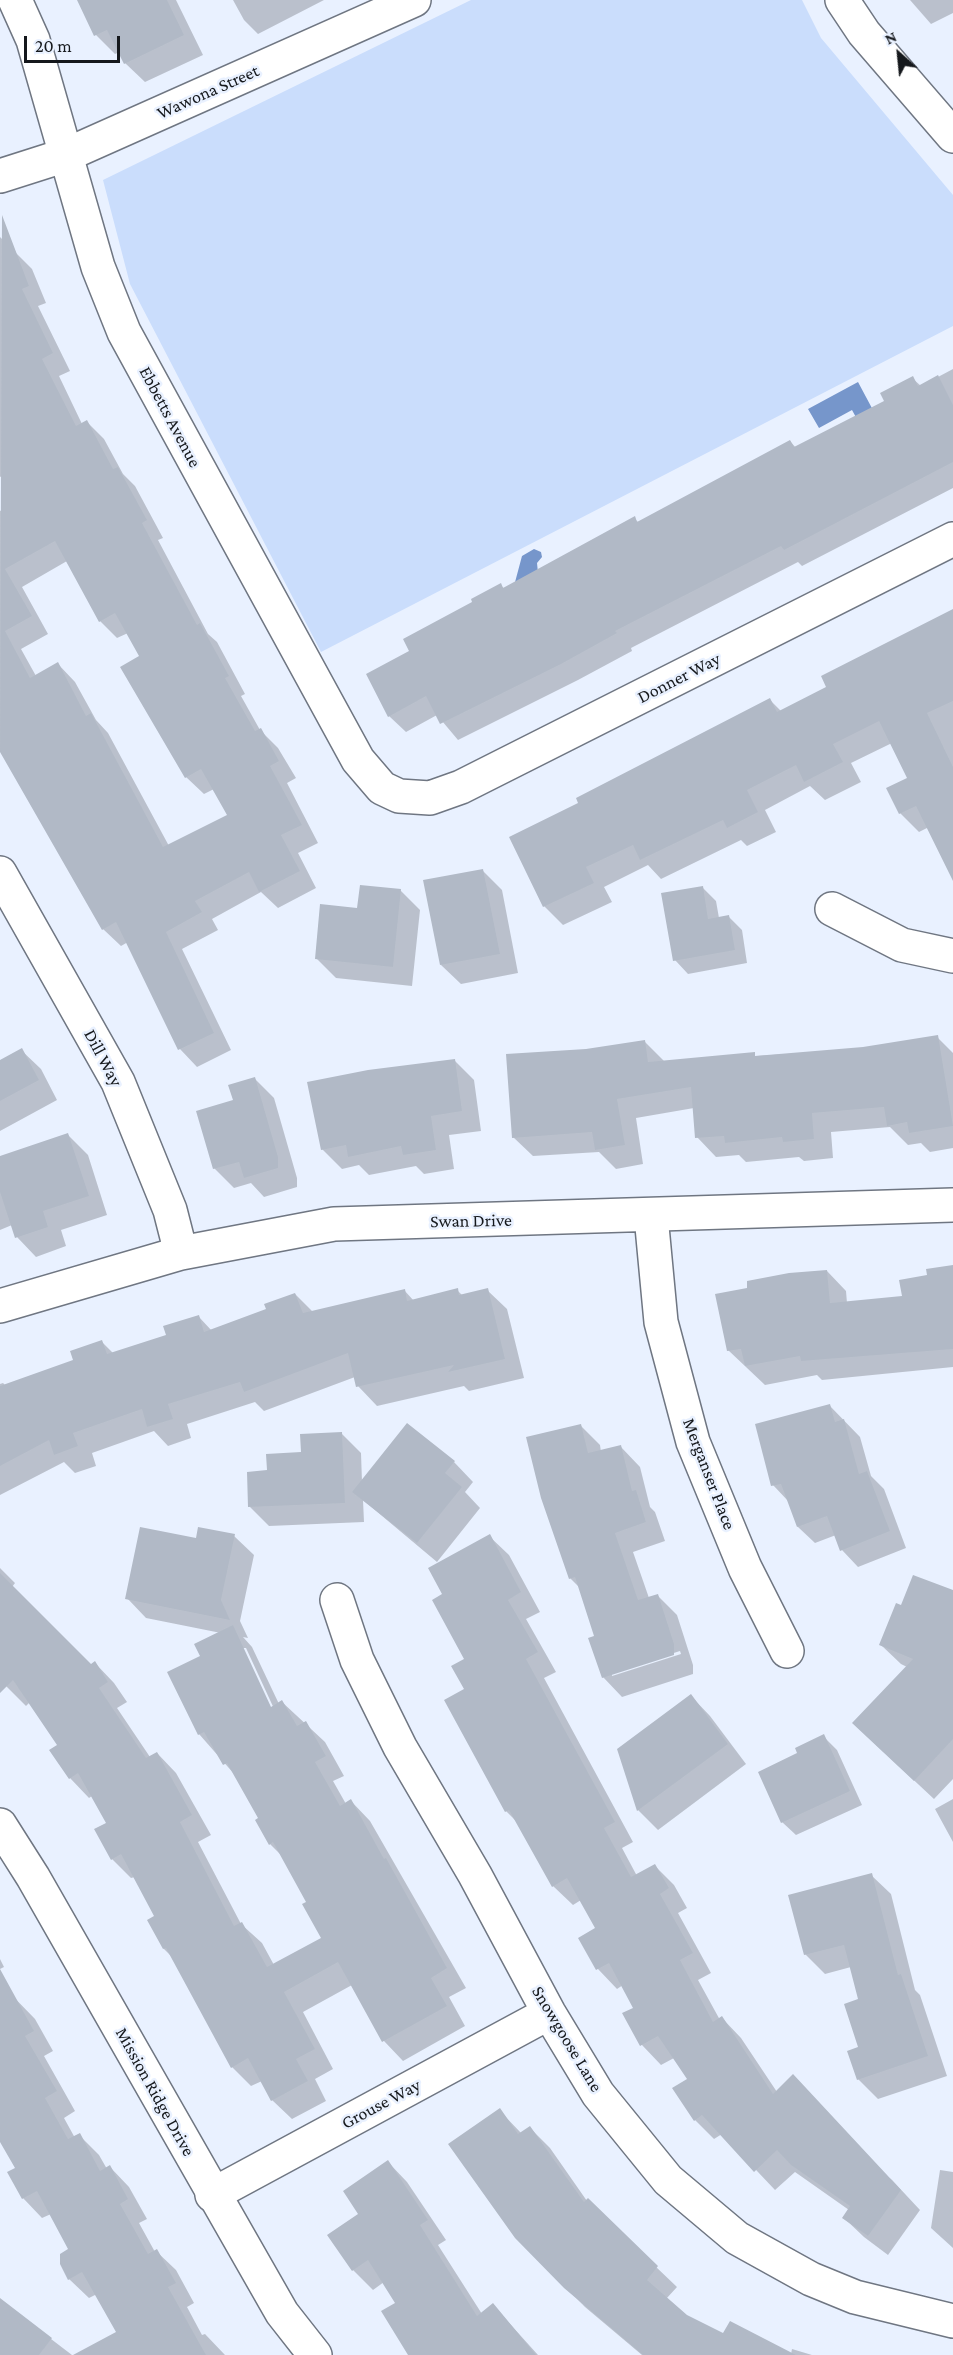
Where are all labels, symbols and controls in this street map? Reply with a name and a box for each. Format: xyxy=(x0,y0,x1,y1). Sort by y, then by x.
scale bar xyxy=(27,24,123,62)
north arrow xyxy=(869,24,929,84)
text: N xyxy=(882,27,899,48)
text: 20 m xyxy=(35,36,72,56)
street label: Wawona Street xyxy=(154,60,262,124)
street label: Ebbetts Avenue xyxy=(134,363,206,471)
street label: Donner Way xyxy=(634,648,724,708)
street label: Dill Way xyxy=(79,1026,127,1090)
street label: Swan Drive xyxy=(430,1209,512,1233)
street label: Merganser Place xyxy=(678,1415,740,1533)
street label: Snowgoose Lane xyxy=(527,1982,607,2096)
street label: Mission Ridge Drive xyxy=(111,2024,199,2160)
street label: Grouse Way xyxy=(338,2074,424,2134)

